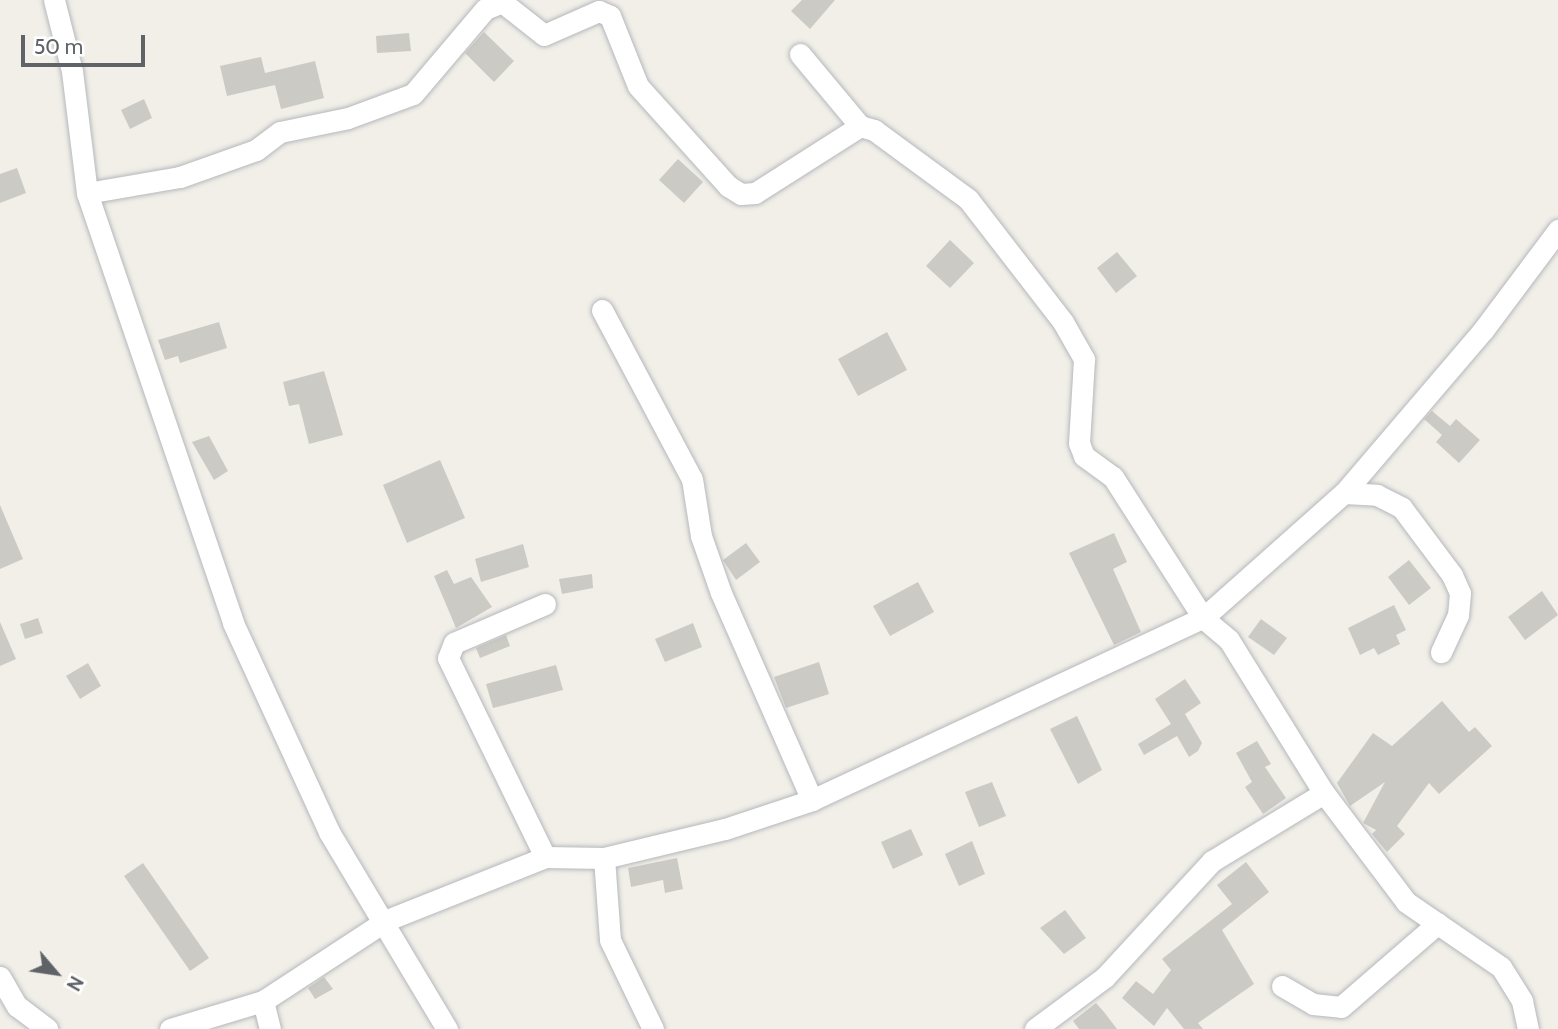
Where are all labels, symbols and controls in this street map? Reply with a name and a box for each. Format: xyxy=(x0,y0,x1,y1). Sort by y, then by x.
scale bar xyxy=(24,21,149,65)
text: 50 m xyxy=(34,34,83,59)
north arrow xyxy=(21,938,91,1008)
text: N xyxy=(61,972,88,995)

